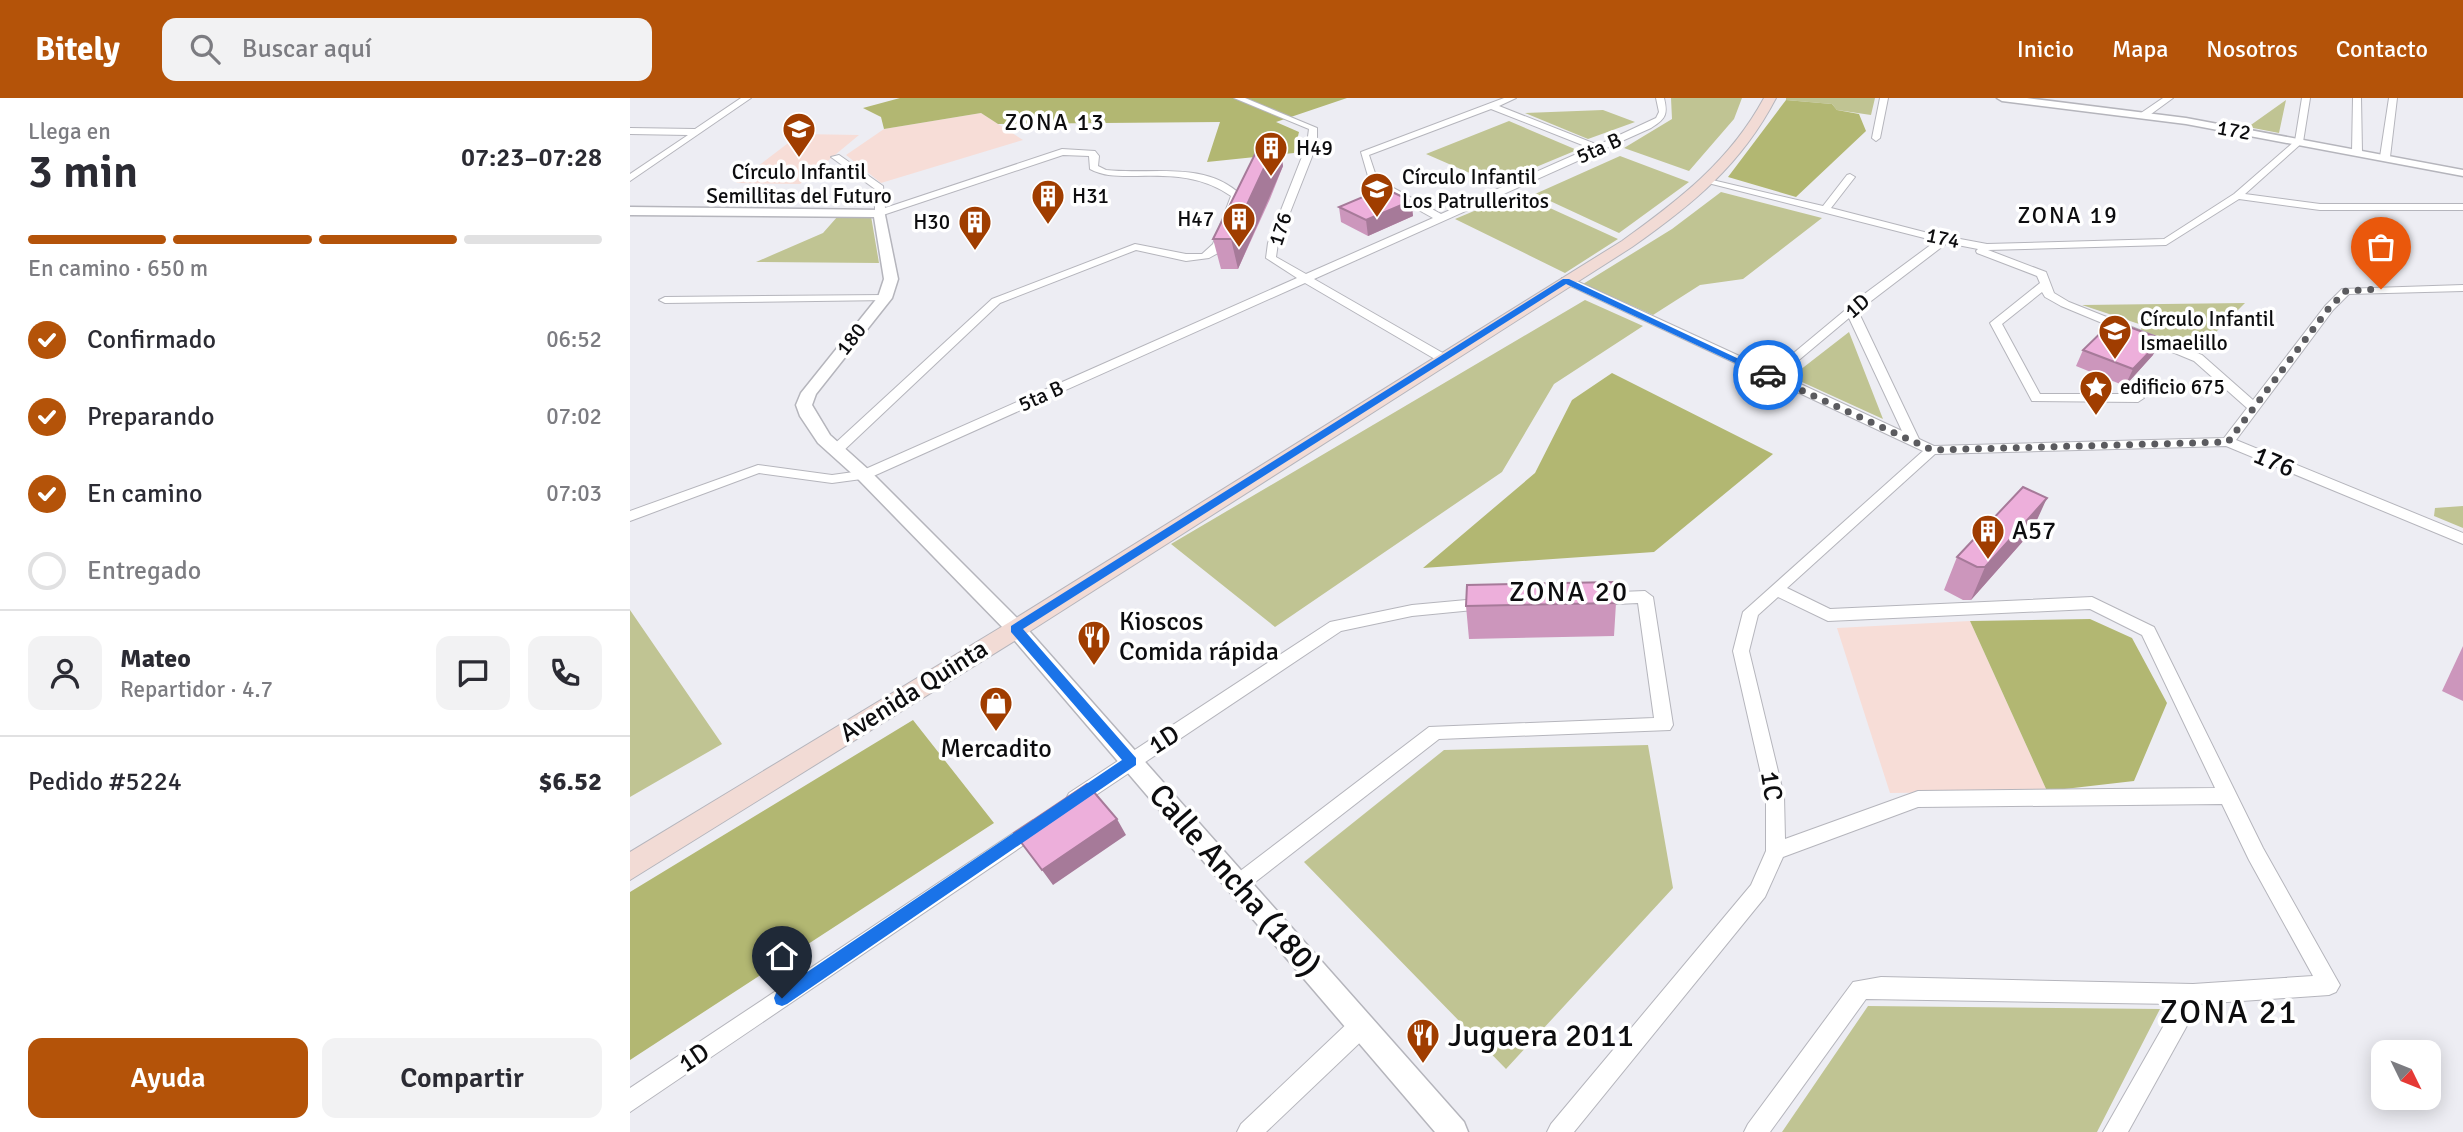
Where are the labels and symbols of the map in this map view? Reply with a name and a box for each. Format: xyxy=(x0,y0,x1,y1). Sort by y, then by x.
district label: ZONA 13 xyxy=(1004,108,1106,137)
school or university icon: Círculo Infantil Semillitas del Futuro xyxy=(780,110,818,159)
street label: 172 xyxy=(2215,114,2253,146)
street label: 5ta B xyxy=(1572,127,1626,169)
building icon: H49 xyxy=(1252,129,1290,178)
place label: H49 xyxy=(1296,135,1333,161)
place label: Círculo Infantil Semillitas del Futuro xyxy=(706,159,892,209)
place label: Círculo Infantil Los Patrulleritos xyxy=(1402,164,1549,214)
school or university icon: Círculo Infantil Los Patrulleritos xyxy=(1358,170,1396,219)
building icon: H31 xyxy=(1029,177,1067,226)
place label: H31 xyxy=(1072,183,1109,209)
building icon: H47 xyxy=(1220,200,1258,249)
district label: ZONA 19 xyxy=(2017,201,2119,230)
building icon: H30 xyxy=(956,203,994,252)
place label: H47 xyxy=(1177,206,1214,232)
place label: H30 xyxy=(913,209,950,235)
street label: 176 xyxy=(1262,209,1298,249)
pin xyxy=(2351,217,2411,289)
street label: 174 xyxy=(1924,222,1962,254)
street label: 1D xyxy=(1839,288,1875,324)
place label: Círculo Infantil Ismaelillo xyxy=(2140,306,2275,356)
school or university icon: Círculo Infantil Ismaelillo xyxy=(2096,312,2134,361)
street label: 180 xyxy=(830,318,872,360)
courier xyxy=(1733,340,1803,410)
place icon: edificio 675 xyxy=(2077,368,2115,417)
place label: edificio 675 xyxy=(2120,374,2225,400)
street label: 5ta B xyxy=(1014,375,1068,417)
street label: 176 xyxy=(2248,439,2300,485)
building icon: A57 xyxy=(1969,512,2007,561)
place label: A57 xyxy=(2012,515,2056,547)
district label: ZONA 20 xyxy=(1509,575,1629,609)
place label: Kioscos Comida rápida xyxy=(1119,606,1279,668)
restaurant icon: Kioscos Comida rápida xyxy=(1075,618,1113,667)
street label: Avenida Quinta xyxy=(834,633,994,749)
shop icon: Mercadito xyxy=(977,684,1015,733)
street label: 1D xyxy=(1142,718,1186,762)
place label: Mercadito xyxy=(940,733,1052,765)
street label: 1C xyxy=(1753,769,1789,803)
street label: Calle Ancha (180) xyxy=(1141,776,1329,984)
pin xyxy=(752,926,812,998)
district label: ZONA 21 xyxy=(2159,992,2299,1033)
restaurant icon: Juguera 2011 xyxy=(1404,1016,1442,1065)
place label: Juguera 2011 xyxy=(1448,1016,1634,1055)
street label: 1D xyxy=(672,1036,716,1080)
north arrow xyxy=(2371,1040,2441,1110)

